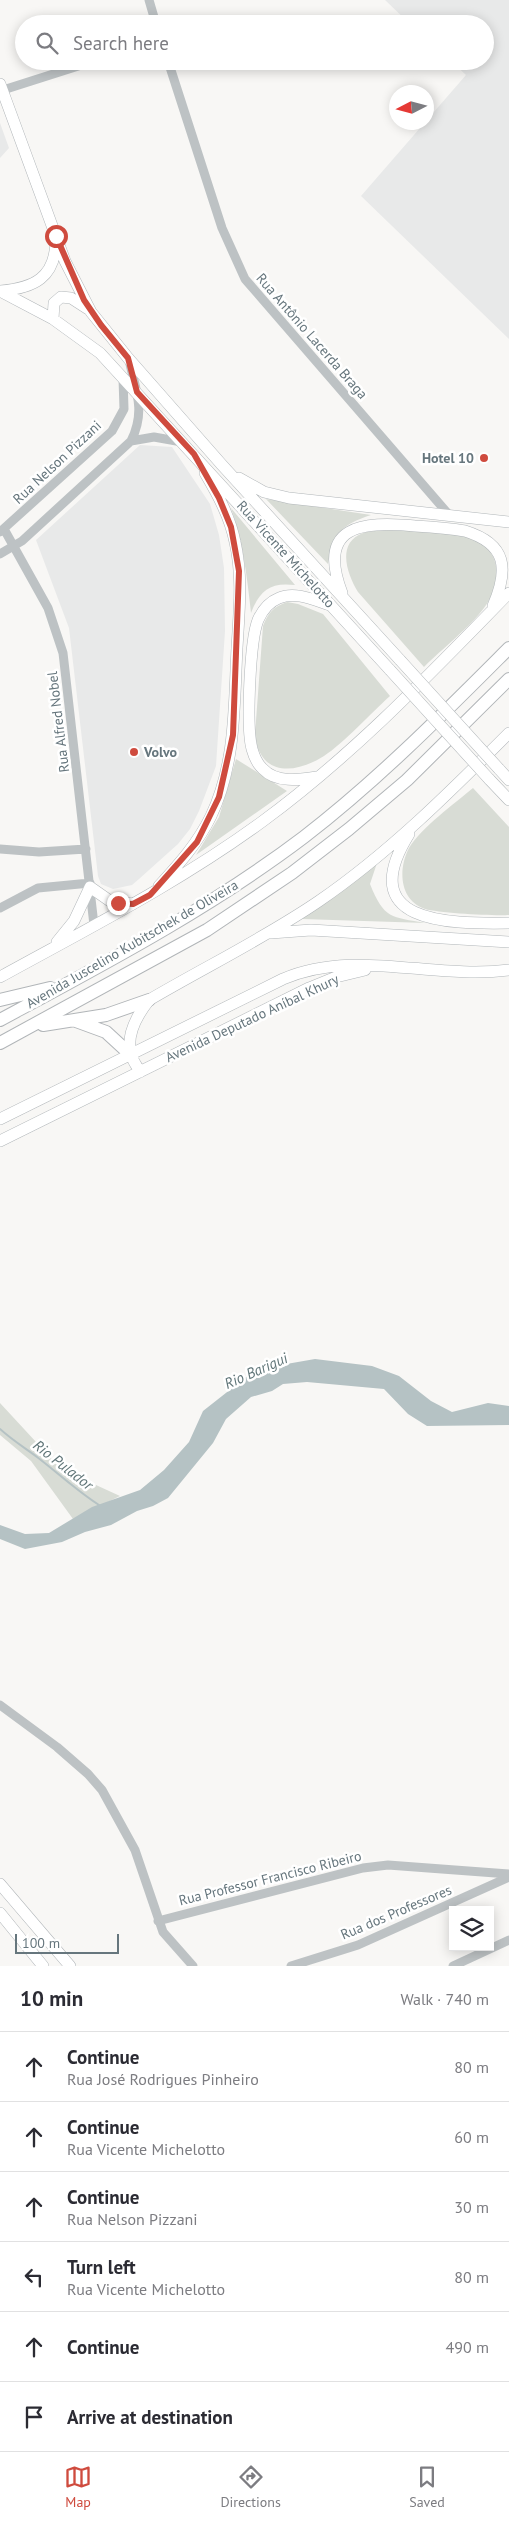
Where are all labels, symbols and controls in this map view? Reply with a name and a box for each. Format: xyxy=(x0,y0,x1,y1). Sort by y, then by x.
search box xyxy=(15,15,494,70)
icon: search xyxy=(33,29,61,57)
text: Search here xyxy=(73,31,169,55)
north arrow xyxy=(389,85,434,130)
route start xyxy=(45,225,68,248)
street label: Rua Antônio Lacerda Braga xyxy=(252,269,372,403)
street label: Rua Nelson Pizzani xyxy=(9,416,105,508)
place label: Hotel 10 xyxy=(422,449,474,467)
marker: Hotel 10 xyxy=(478,452,490,464)
street label: Rua Vicente Michelotto xyxy=(233,497,339,611)
street label: Rua Alfred Nobel xyxy=(43,671,73,773)
place label: Volvo xyxy=(143,743,178,761)
marker: Volvo xyxy=(128,746,140,758)
street label: Avenida Juscelino Kubitschek de Oliveira xyxy=(23,876,241,1012)
route end xyxy=(107,892,130,915)
street label: Avenida Deputado Aníbal Khury xyxy=(162,970,342,1066)
water label: Rio Barigui xyxy=(221,1348,291,1393)
water label: Rio Pulador xyxy=(30,1435,98,1495)
street label: Rua Professor Francisco Ribeiro xyxy=(177,1847,363,1909)
street label: Rua dos Professores xyxy=(338,1880,454,1944)
map controls xyxy=(449,1906,494,1951)
button: layers xyxy=(449,1906,494,1951)
scale bar xyxy=(15,1931,119,1954)
text: 100 m xyxy=(22,1934,60,1952)
text: 10 min xyxy=(20,1985,83,2012)
text: Walk · 740 m xyxy=(400,1989,489,2009)
text: Continue xyxy=(67,2045,139,2069)
icon: ahead xyxy=(20,2053,48,2081)
text: 80 m xyxy=(454,2057,489,2077)
text: Rua José Rodrigues Pinheiro xyxy=(67,2069,259,2089)
text: Continue xyxy=(67,2115,139,2139)
icon: ahead xyxy=(20,2123,48,2151)
text: 60 m xyxy=(454,2127,489,2147)
text: Rua Vicente Michelotto xyxy=(67,2139,225,2159)
text: Continue xyxy=(67,2185,139,2209)
icon: ahead xyxy=(20,2193,48,2221)
text: 30 m xyxy=(454,2197,489,2217)
text: Rua Nelson Pizzani xyxy=(67,2209,198,2229)
text: Turn left xyxy=(67,2255,136,2279)
icon: left xyxy=(20,2263,48,2291)
text: 80 m xyxy=(454,2267,489,2287)
text: Rua Vicente Michelotto xyxy=(67,2279,225,2299)
icon: ahead xyxy=(20,2333,48,2361)
text: Continue xyxy=(67,2335,139,2359)
text: 490 m xyxy=(446,2337,489,2357)
icon: arrive xyxy=(20,2403,48,2431)
text: Arrive at destination xyxy=(67,2405,233,2429)
tab: Map xyxy=(64,2463,92,2511)
tab: Directions xyxy=(220,2463,281,2511)
tab: Saved xyxy=(409,2463,445,2511)

